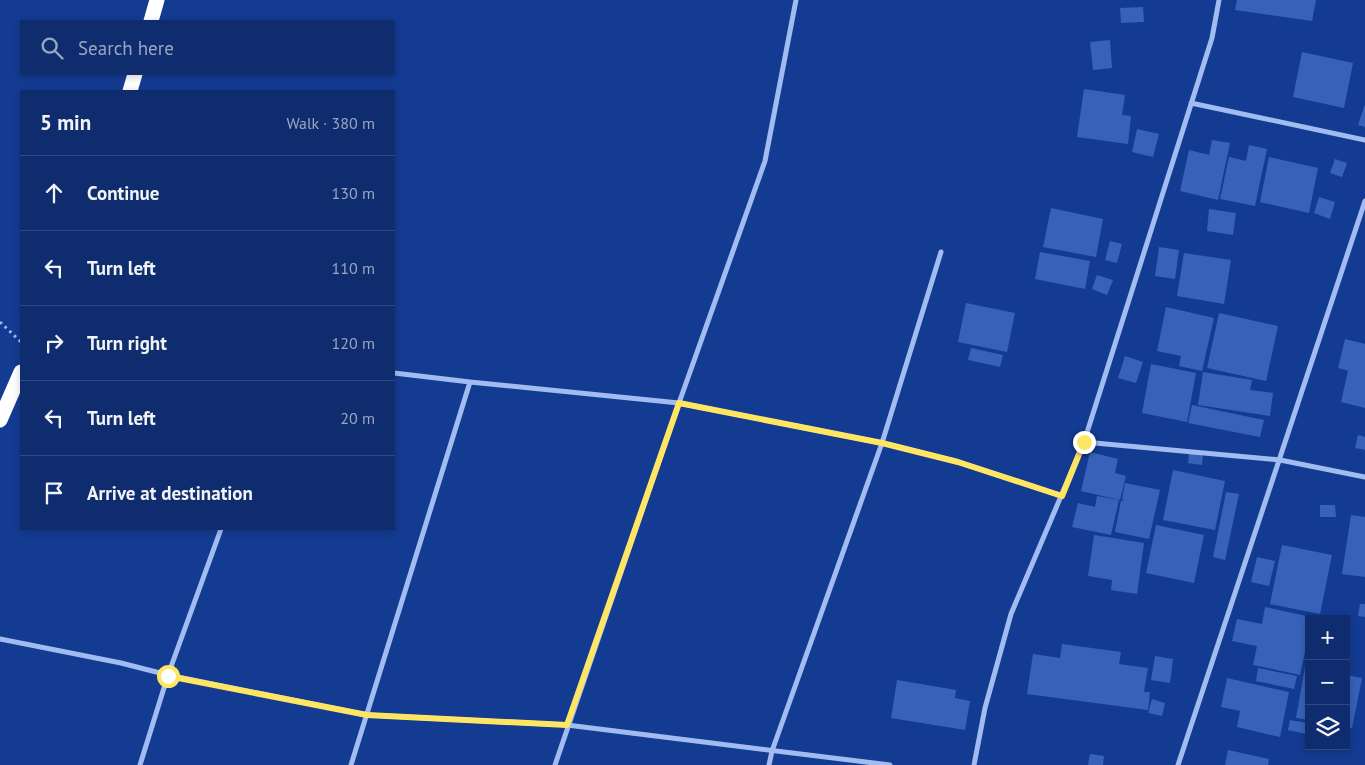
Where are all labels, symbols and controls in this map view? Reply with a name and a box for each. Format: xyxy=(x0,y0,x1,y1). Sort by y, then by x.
search box xyxy=(20,20,395,75)
icon: search xyxy=(38,34,66,62)
text: Search here xyxy=(78,36,174,60)
text: 5 min xyxy=(40,109,91,136)
text: Walk · 380 m xyxy=(286,113,375,133)
icon: ahead xyxy=(40,179,68,207)
text: Continue xyxy=(87,181,159,205)
text: 130 m xyxy=(332,183,375,203)
icon: left xyxy=(40,254,68,282)
text: Turn left xyxy=(87,256,156,280)
text: 110 m xyxy=(332,258,375,278)
icon: right xyxy=(40,329,68,357)
text: Turn right xyxy=(87,331,167,355)
text: 120 m xyxy=(332,333,375,353)
icon: left xyxy=(40,404,68,432)
text: Turn left xyxy=(87,406,156,430)
text: 20 m xyxy=(340,408,375,428)
route end xyxy=(1073,431,1096,454)
icon: arrive xyxy=(40,479,68,507)
text: Arrive at destination xyxy=(87,481,253,505)
map controls xyxy=(1305,615,1350,750)
button: + xyxy=(1305,615,1350,660)
button: − xyxy=(1305,660,1350,705)
route start xyxy=(157,665,180,688)
button: layers xyxy=(1305,705,1350,750)

